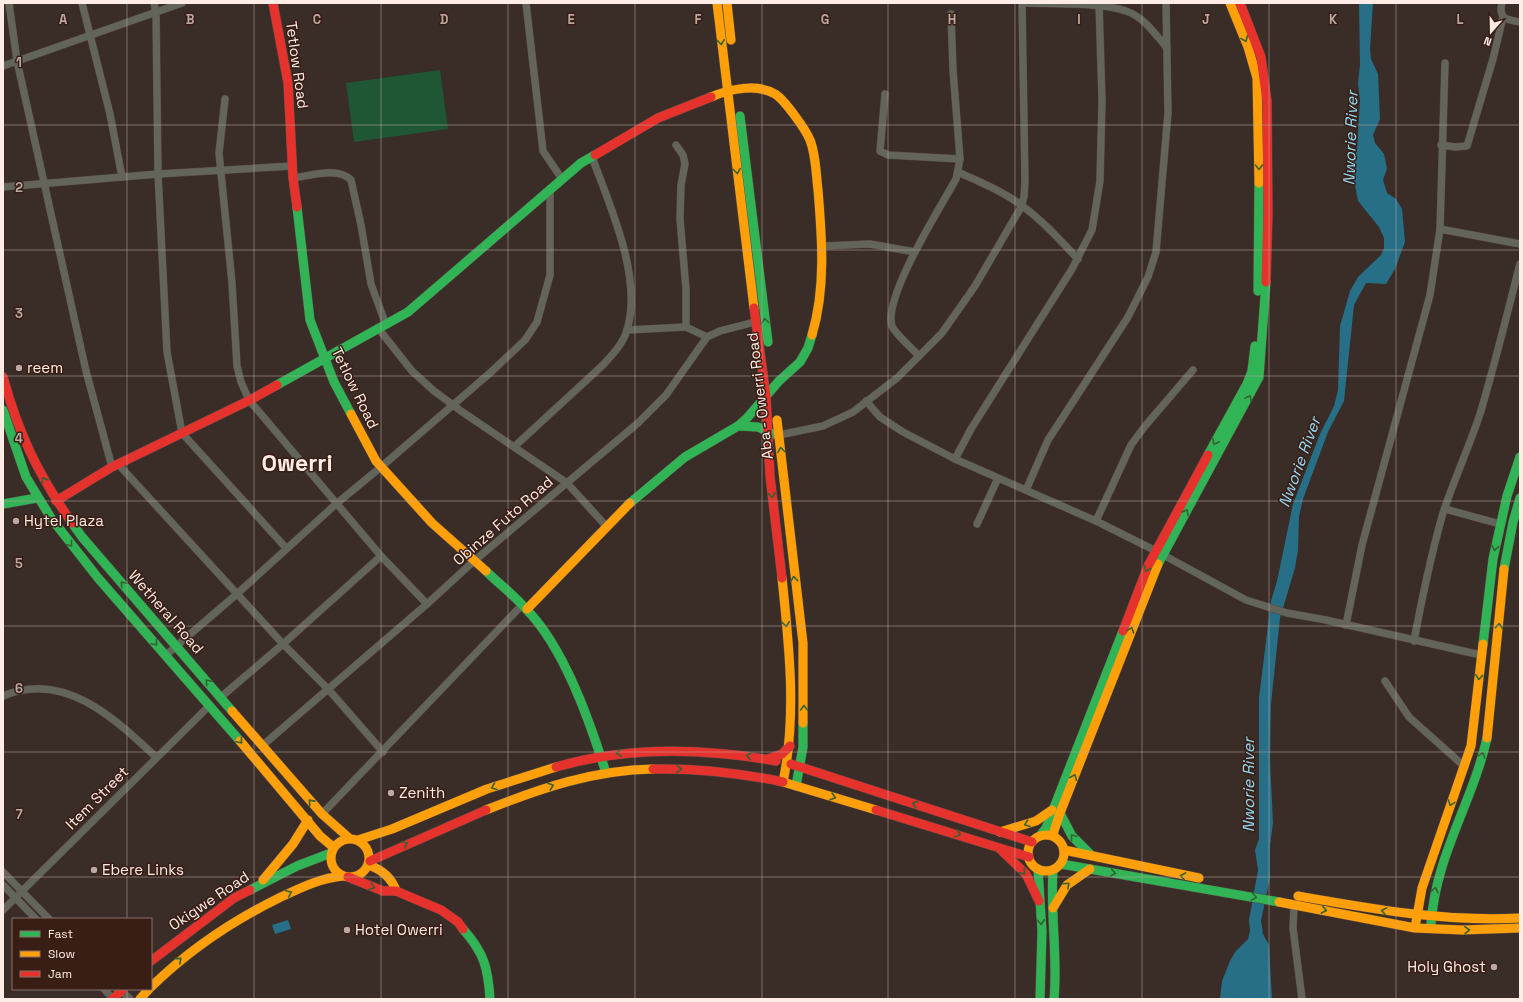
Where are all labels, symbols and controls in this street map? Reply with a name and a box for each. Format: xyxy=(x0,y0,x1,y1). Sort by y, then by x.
text: A xyxy=(59,11,68,28)
text: B xyxy=(186,11,195,28)
text: C xyxy=(313,11,321,28)
text: D xyxy=(440,11,449,28)
text: E xyxy=(567,11,575,28)
text: F xyxy=(695,11,702,28)
text: G xyxy=(821,11,829,28)
text: H xyxy=(948,11,956,28)
text: I xyxy=(1077,11,1081,28)
text: J xyxy=(1202,11,1210,28)
text: K xyxy=(1329,11,1338,28)
text: L xyxy=(1456,11,1464,28)
north arrow xyxy=(1471,12,1511,52)
street label: Tetlow Road xyxy=(282,20,313,110)
text: N xyxy=(1482,34,1493,49)
one-way arrow xyxy=(1240,36,1248,43)
one-way arrow xyxy=(716,39,725,45)
text: 1 xyxy=(16,54,22,71)
water label: Nworie River xyxy=(1338,88,1363,186)
one-way arrow xyxy=(1255,164,1263,170)
one-way arrow xyxy=(732,168,741,174)
text: 2 xyxy=(15,179,23,196)
text: 3 xyxy=(15,305,23,322)
one-way arrow xyxy=(761,318,770,324)
street label: Aba - Owerri Road xyxy=(742,331,777,461)
street label: Tetlow Road xyxy=(328,344,383,432)
place label: reem xyxy=(27,358,63,377)
marker: reem xyxy=(14,363,24,373)
one-way arrow xyxy=(1244,395,1251,402)
water label: Nworie River xyxy=(1273,412,1326,510)
text: 4 xyxy=(15,430,23,447)
one-way arrow xyxy=(1212,437,1220,445)
one-way arrow xyxy=(776,447,785,453)
district label: Owerri xyxy=(261,448,333,478)
street label: Obinze Futo Road xyxy=(449,472,557,569)
one-way arrow xyxy=(42,477,49,484)
one-way arrow xyxy=(768,492,777,498)
one-way arrow xyxy=(1181,509,1188,516)
place label: Hytel Plaza xyxy=(24,511,104,530)
marker: Hytel Plaza xyxy=(11,516,21,526)
one-way arrow xyxy=(66,540,73,547)
one-way arrow xyxy=(1491,545,1500,551)
text: 5 xyxy=(15,555,23,572)
one-way arrow xyxy=(1144,564,1152,572)
street label: Wetheral Road xyxy=(125,566,208,657)
one-way arrow xyxy=(790,576,799,582)
one-way arrow xyxy=(120,581,127,588)
one-way arrow xyxy=(781,621,790,627)
one-way arrow xyxy=(1494,623,1503,629)
one-way arrow xyxy=(1127,626,1135,633)
one-way arrow xyxy=(151,638,158,645)
one-way arrow xyxy=(1475,674,1484,680)
one-way arrow xyxy=(205,679,212,687)
text: 6 xyxy=(15,680,23,697)
one-way arrow xyxy=(800,705,808,711)
one-way arrow xyxy=(236,736,243,744)
water label: Nworie River xyxy=(1238,736,1259,832)
one-way arrow xyxy=(616,749,622,758)
one-way arrow xyxy=(1477,751,1486,758)
one-way arrow xyxy=(746,752,752,761)
street label: Item Street xyxy=(61,762,132,833)
one-way arrow xyxy=(676,765,682,773)
one-way arrow xyxy=(1070,774,1078,781)
one-way arrow xyxy=(491,782,498,790)
one-way arrow xyxy=(548,782,555,790)
place label: Zenith xyxy=(399,783,445,802)
marker: Zenith xyxy=(386,788,396,798)
one-way arrow xyxy=(829,792,836,801)
one-way arrow xyxy=(308,799,315,807)
one-way arrow xyxy=(912,800,919,809)
one-way arrow xyxy=(1448,800,1456,807)
text: 7 xyxy=(15,806,23,823)
one-way arrow xyxy=(1024,820,1031,828)
one-way arrow xyxy=(954,829,961,838)
one-way arrow xyxy=(1070,834,1077,842)
one-way arrow xyxy=(400,841,408,849)
place label: Ebere Links xyxy=(102,860,184,879)
marker: Ebere Links xyxy=(89,865,99,875)
street label: Okigwe Road xyxy=(165,867,253,934)
one-way arrow xyxy=(1018,867,1025,874)
one-way arrow xyxy=(1110,868,1116,877)
one-way arrow xyxy=(1180,872,1186,880)
one-way arrow xyxy=(368,882,375,890)
one-way arrow xyxy=(1062,882,1070,889)
one-way arrow xyxy=(1431,887,1439,894)
one-way arrow xyxy=(285,890,293,898)
one-way arrow xyxy=(1251,892,1257,901)
one-way arrow xyxy=(1321,906,1327,914)
one-way arrow xyxy=(1381,907,1387,915)
legend xyxy=(12,918,152,990)
one-way arrow xyxy=(1036,919,1045,925)
place label: Hotel Owerri xyxy=(355,920,443,939)
marker: Hotel Owerri xyxy=(342,925,352,935)
text: Fast xyxy=(48,926,73,942)
one-way arrow xyxy=(1464,926,1470,934)
text: Slow xyxy=(48,946,75,962)
place label: Holy Ghost xyxy=(1407,957,1486,976)
one-way arrow xyxy=(174,958,182,965)
marker: Holy Ghost xyxy=(1489,962,1499,972)
text: Jam xyxy=(48,966,72,982)

